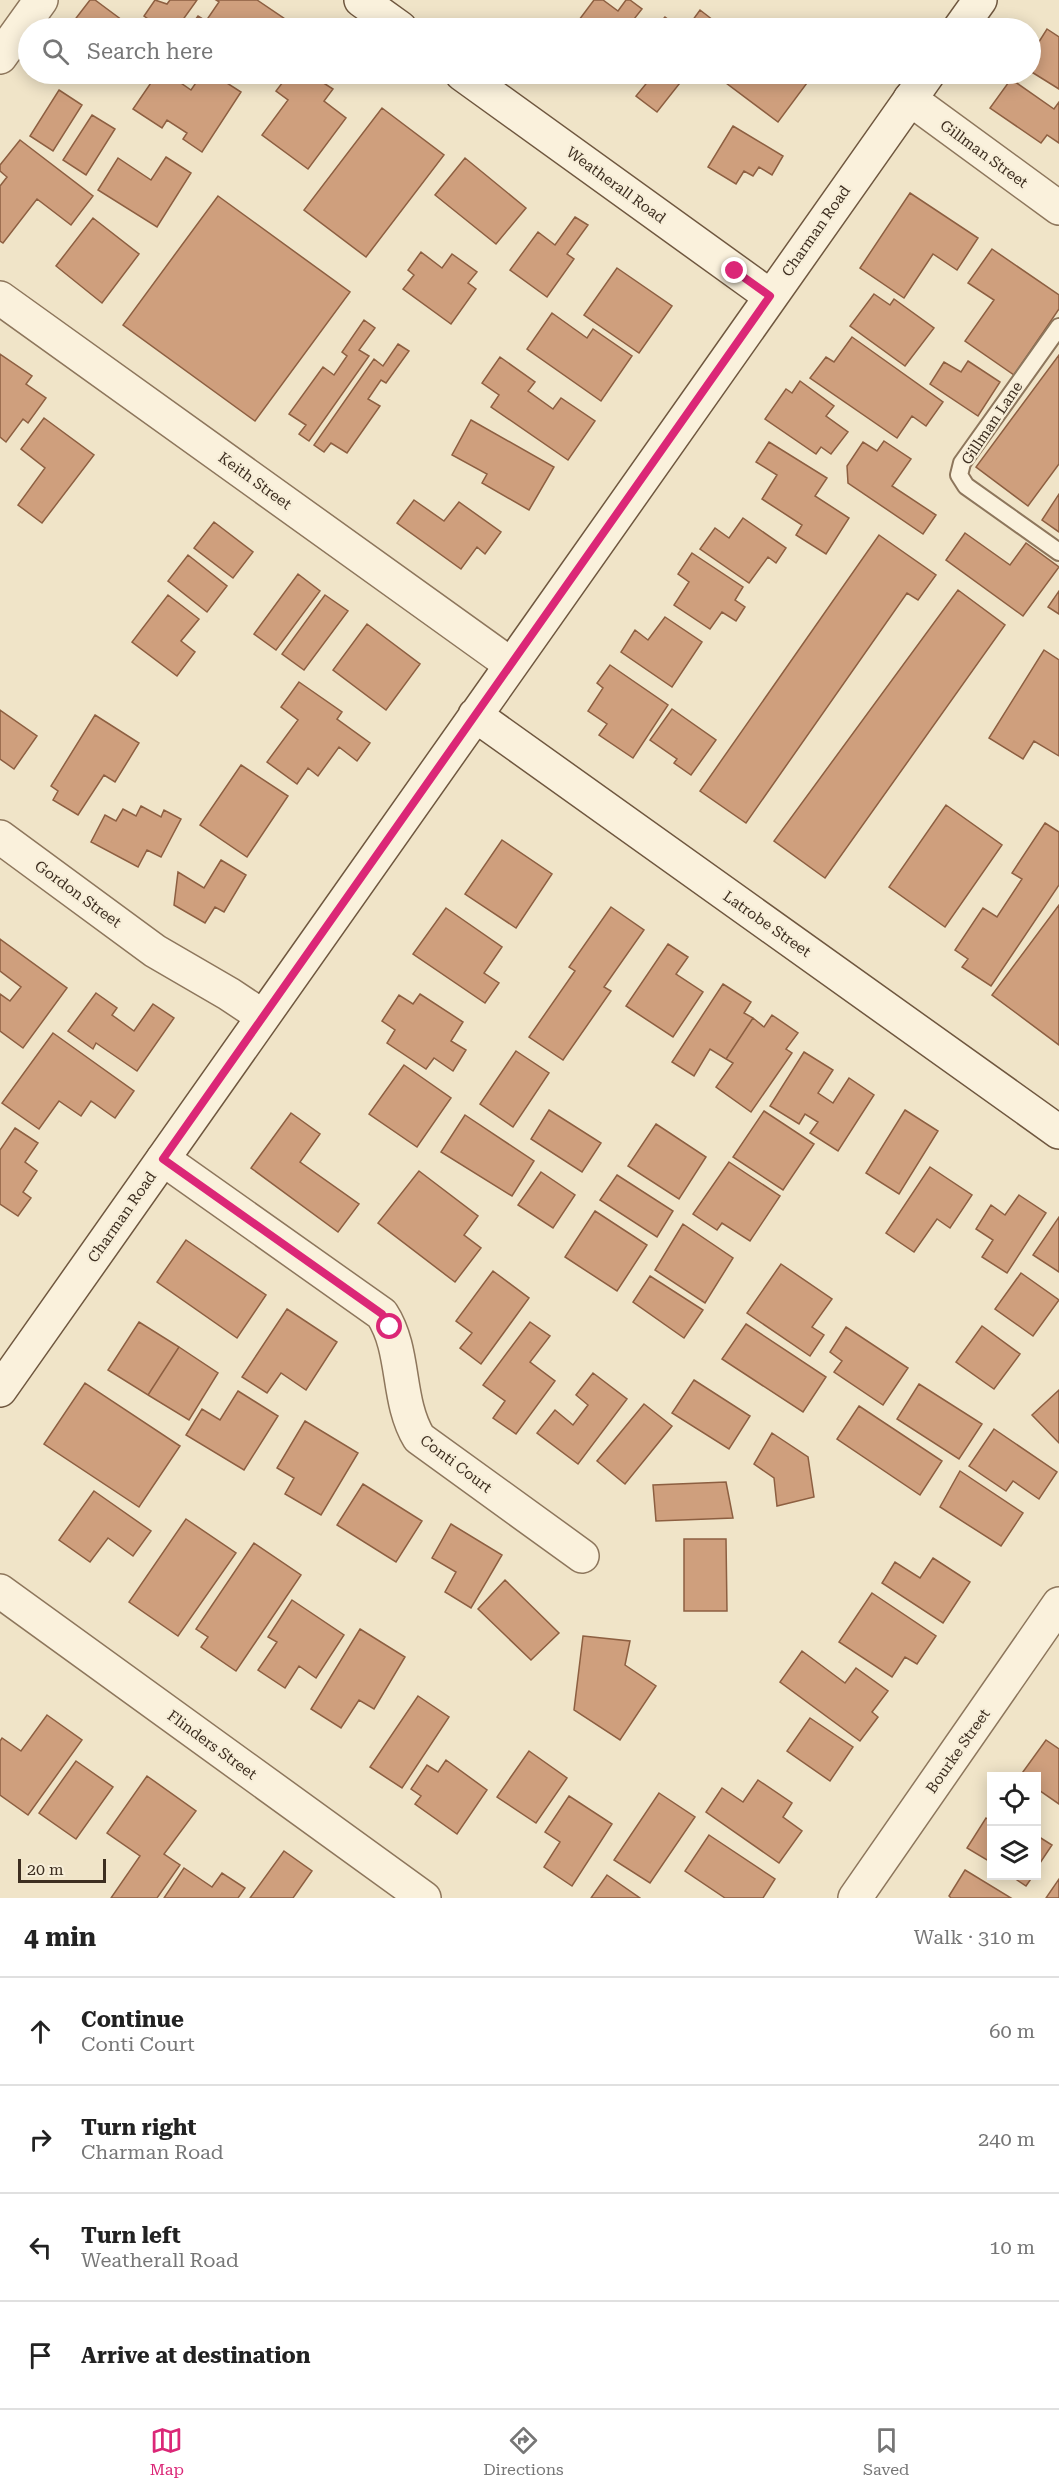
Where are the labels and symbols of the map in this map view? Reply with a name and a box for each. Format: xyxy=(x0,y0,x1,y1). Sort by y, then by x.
street label: Gillman Street xyxy=(937,116,1032,192)
street label: Weatherall Road xyxy=(563,143,669,227)
street label: Charman Road xyxy=(778,182,854,280)
route end xyxy=(721,257,747,283)
street label: Gillman Lane xyxy=(958,378,1026,468)
street label: Keith Street xyxy=(215,449,295,514)
street label: Gordon Street xyxy=(31,857,125,932)
street label: Latrobe Street xyxy=(720,887,815,961)
street label: Charman Road xyxy=(84,1168,160,1266)
route start xyxy=(376,1313,402,1339)
street label: Conti Court xyxy=(417,1431,496,1497)
street label: Bourke Street xyxy=(922,1705,994,1797)
street label: Flinders Street xyxy=(164,1707,261,1784)
scale bar xyxy=(18,1856,106,1884)

